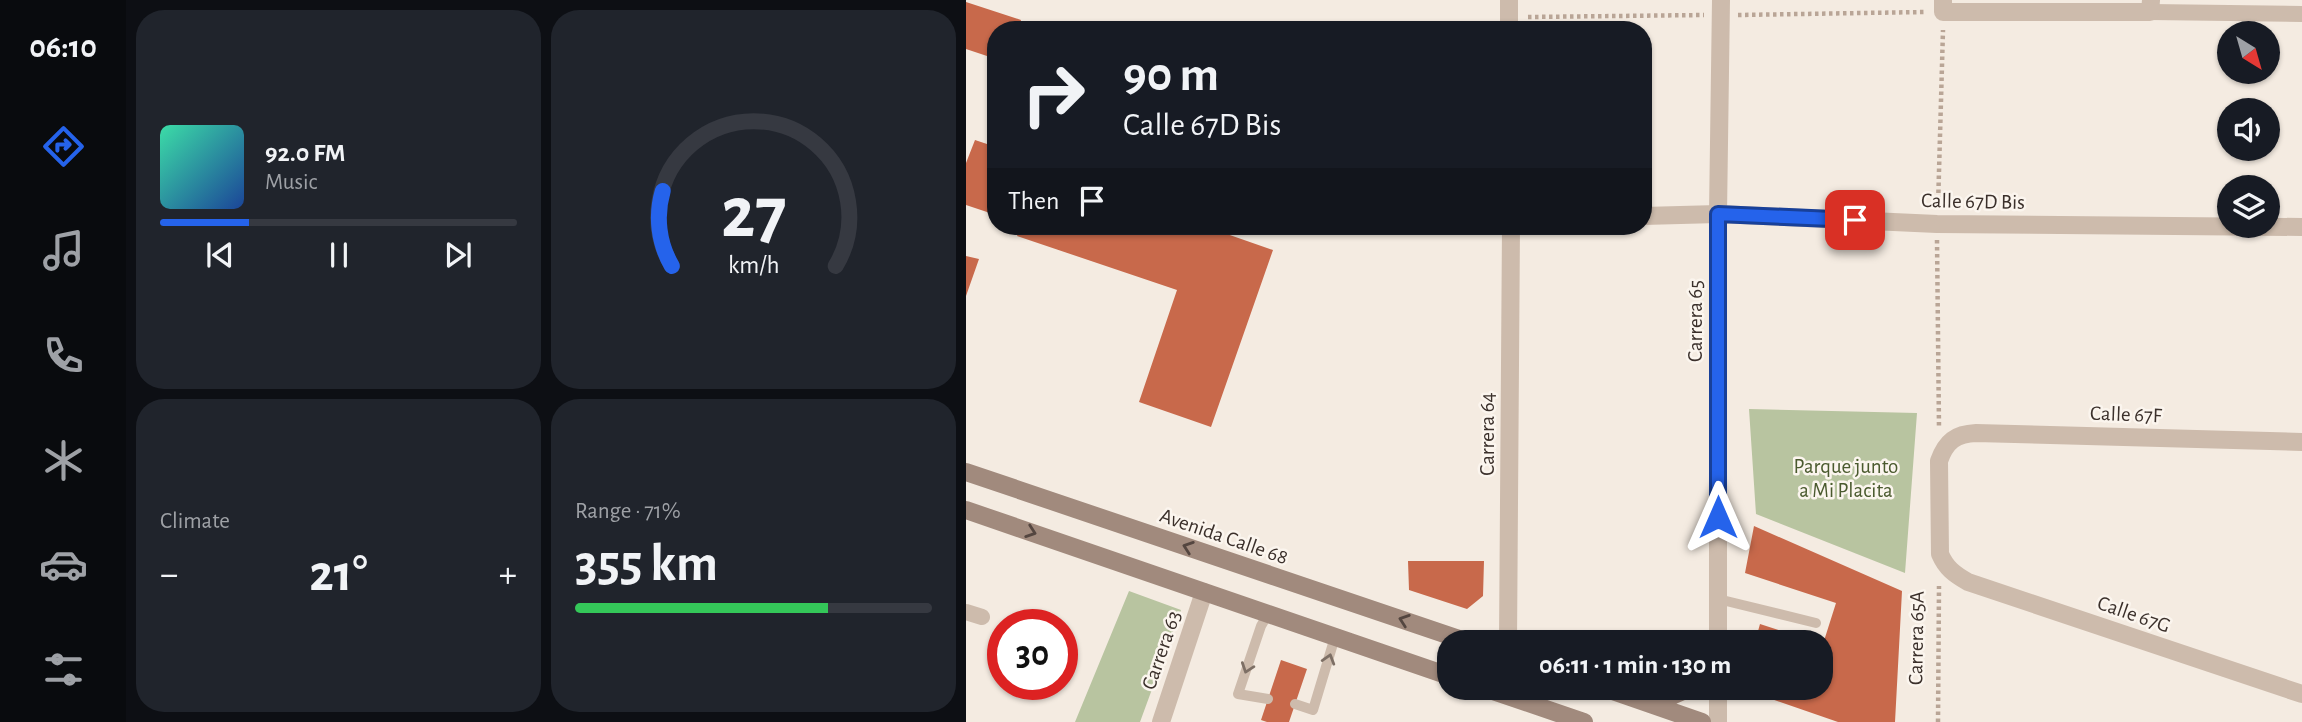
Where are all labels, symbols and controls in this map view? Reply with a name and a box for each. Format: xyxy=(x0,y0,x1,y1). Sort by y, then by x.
north arrow xyxy=(2217,21,2280,84)
map controls xyxy=(2217,21,2280,238)
text: 06:10 xyxy=(29,31,97,63)
icon: right xyxy=(1008,49,1099,140)
text: 90 m xyxy=(1123,51,1219,100)
button: sound xyxy=(2217,98,2280,161)
text: Calle 67D Bis xyxy=(1123,109,1281,141)
icon: directions xyxy=(39,122,88,171)
text: 92.0 FM xyxy=(265,140,346,166)
text: Music xyxy=(265,171,317,194)
button: layers xyxy=(2217,175,2280,238)
text: 27 xyxy=(721,178,786,251)
icon: arrive xyxy=(1073,182,1111,220)
text: Then xyxy=(1008,188,1059,214)
pin xyxy=(1825,190,1885,250)
street label: Calle 67D Bis xyxy=(1921,190,2025,213)
icon: arrive xyxy=(1836,201,1874,239)
icon: music xyxy=(39,226,88,275)
icon: previous xyxy=(201,236,239,274)
icon: pause xyxy=(320,236,358,274)
icon: next xyxy=(439,236,477,274)
text: km/h xyxy=(728,253,779,278)
street label: Carrera 65 xyxy=(1685,280,1706,362)
icon: phone xyxy=(39,331,88,380)
street label: Carrera 64 xyxy=(1477,392,1498,476)
street label: Calle 67F xyxy=(2090,403,2163,426)
icon: climate xyxy=(39,436,88,485)
park label: Parque junto a Mi Placita xyxy=(1794,456,1898,501)
position arrow xyxy=(1681,480,1755,554)
text: Range · 71% xyxy=(575,500,681,523)
street label: Avenida Calle 68 xyxy=(1157,505,1291,568)
text: Climate xyxy=(160,510,230,533)
one-way arrow xyxy=(1024,524,1036,539)
text: 355 km xyxy=(575,538,718,590)
icon: car xyxy=(39,540,88,589)
one-way arrow xyxy=(1182,541,1195,555)
text: 21° xyxy=(309,548,368,600)
text: − xyxy=(160,556,178,594)
text: + xyxy=(499,556,517,594)
street label: Carrera 65A xyxy=(1905,591,1928,685)
street label: Calle 67G xyxy=(2095,592,2173,637)
street label: Carrera 63 xyxy=(1138,608,1185,692)
speed limit sign: 30 xyxy=(987,609,1078,700)
one-way arrow xyxy=(1398,614,1410,628)
icon: filters xyxy=(39,645,88,694)
text: 06:11 · 1 min · 130 m xyxy=(1539,652,1731,678)
one-way arrow xyxy=(1321,654,1336,666)
one-way arrow xyxy=(1241,661,1255,673)

